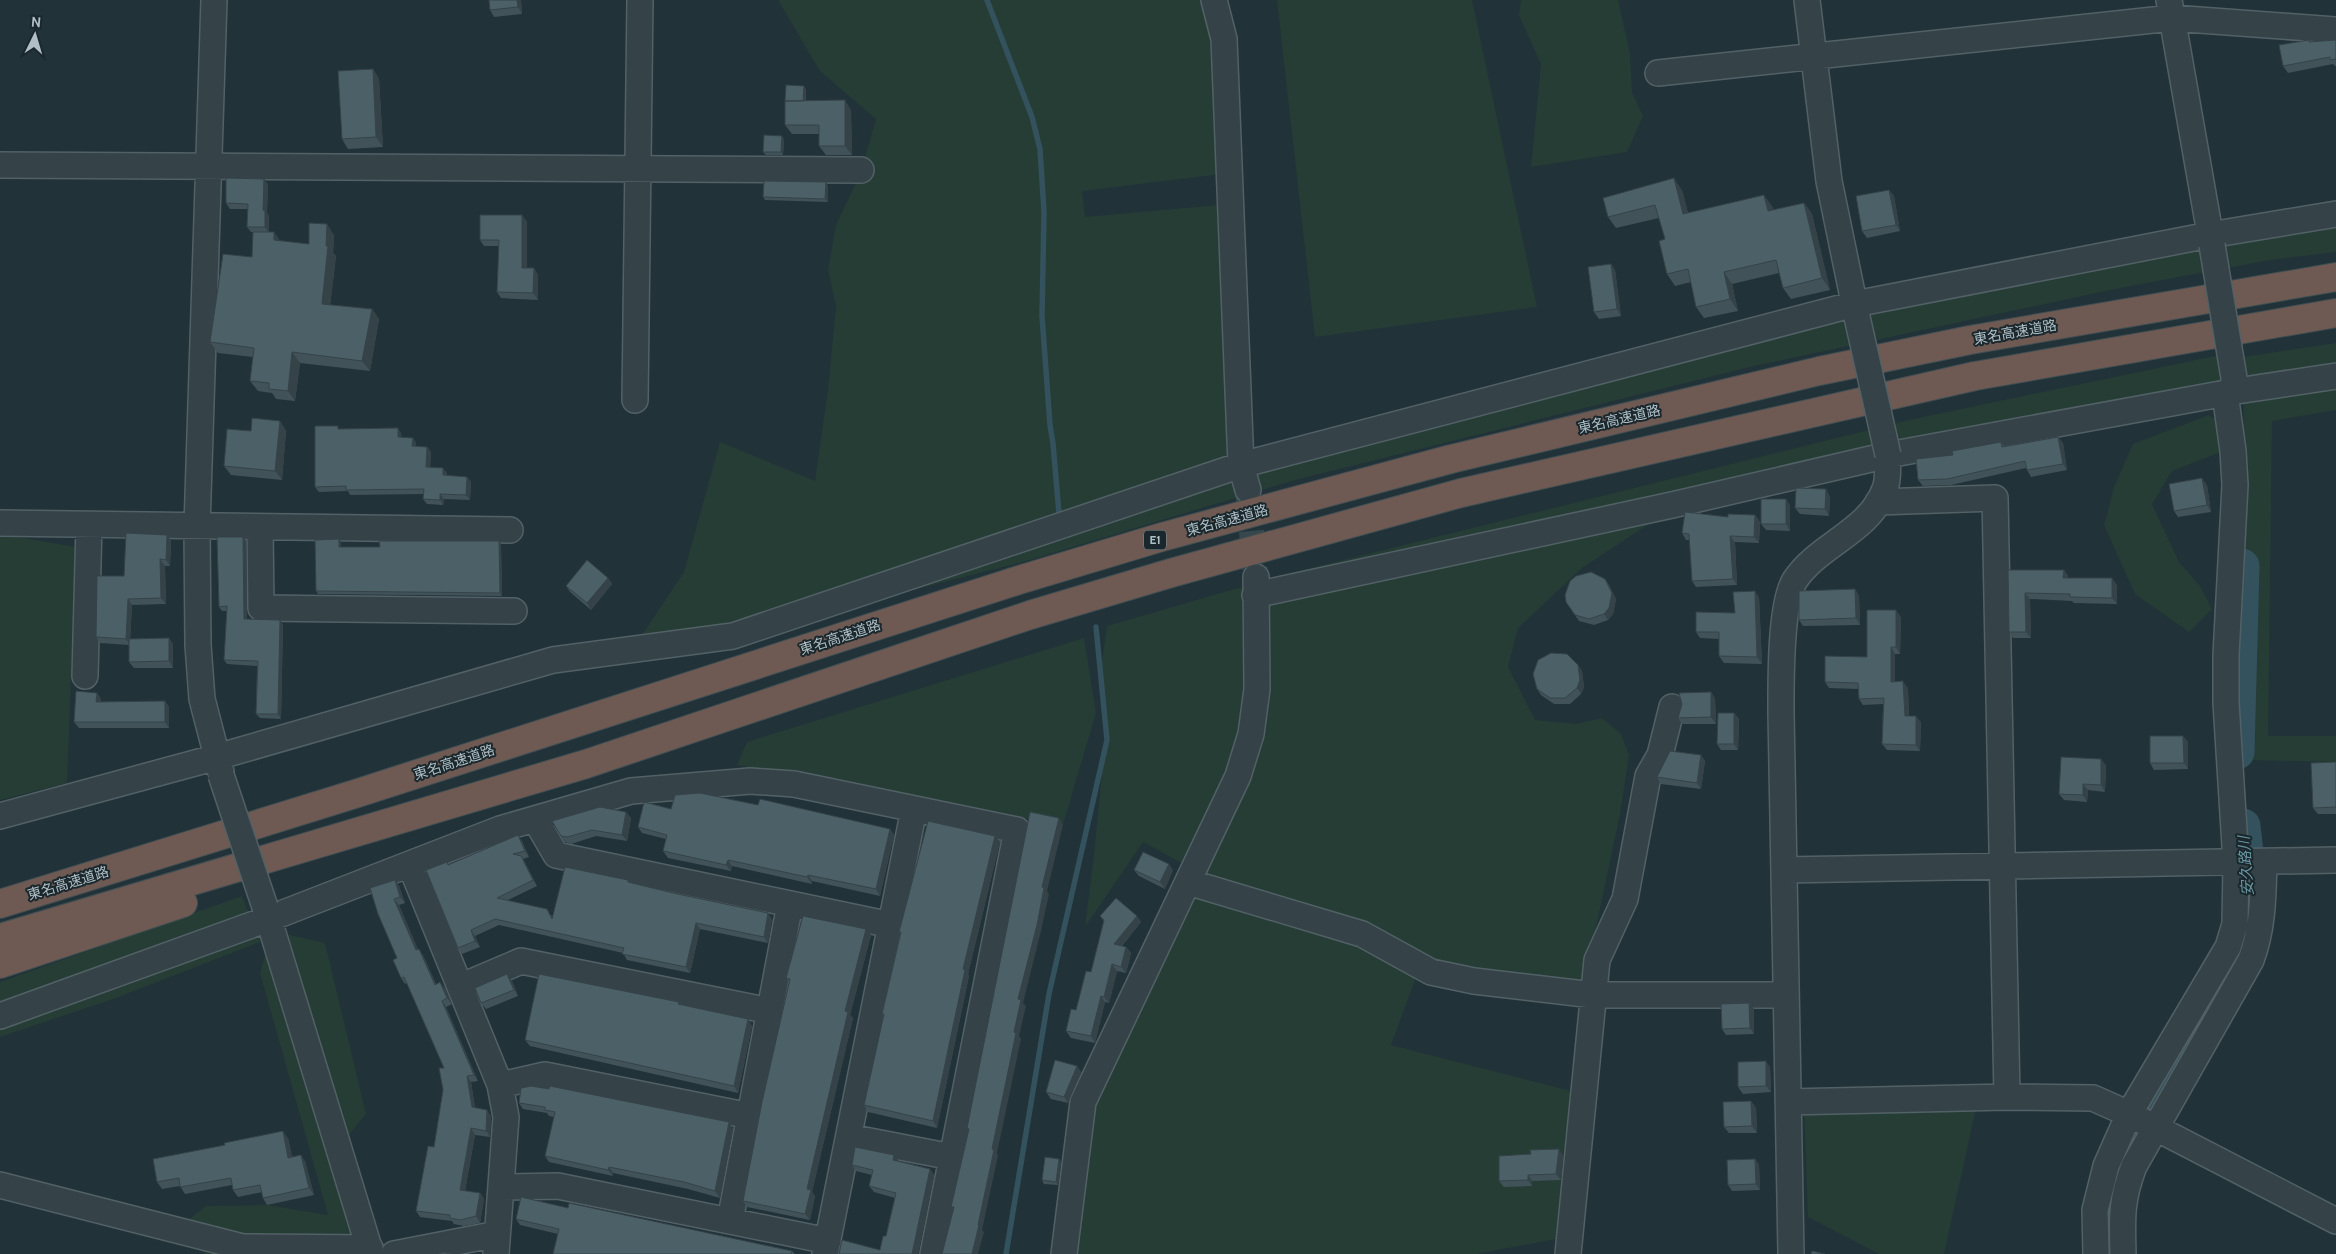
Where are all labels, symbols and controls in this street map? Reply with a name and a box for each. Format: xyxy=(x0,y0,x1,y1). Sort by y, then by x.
north arrow xyxy=(10,10,60,60)
text: N xyxy=(30,13,42,31)
street label: 東名高速道路 xyxy=(1972,316,2058,348)
street label: 東名高速道路 xyxy=(1576,401,1662,437)
street label: 東名高速道路 xyxy=(1184,500,1270,540)
road number: E1 xyxy=(1144,530,1166,550)
street label: 東名高速道路 xyxy=(797,615,883,659)
street label: 東名高速道路 xyxy=(411,740,497,784)
water label: 安久路川 xyxy=(2235,833,2257,897)
street label: 東名高速道路 xyxy=(25,862,111,904)

